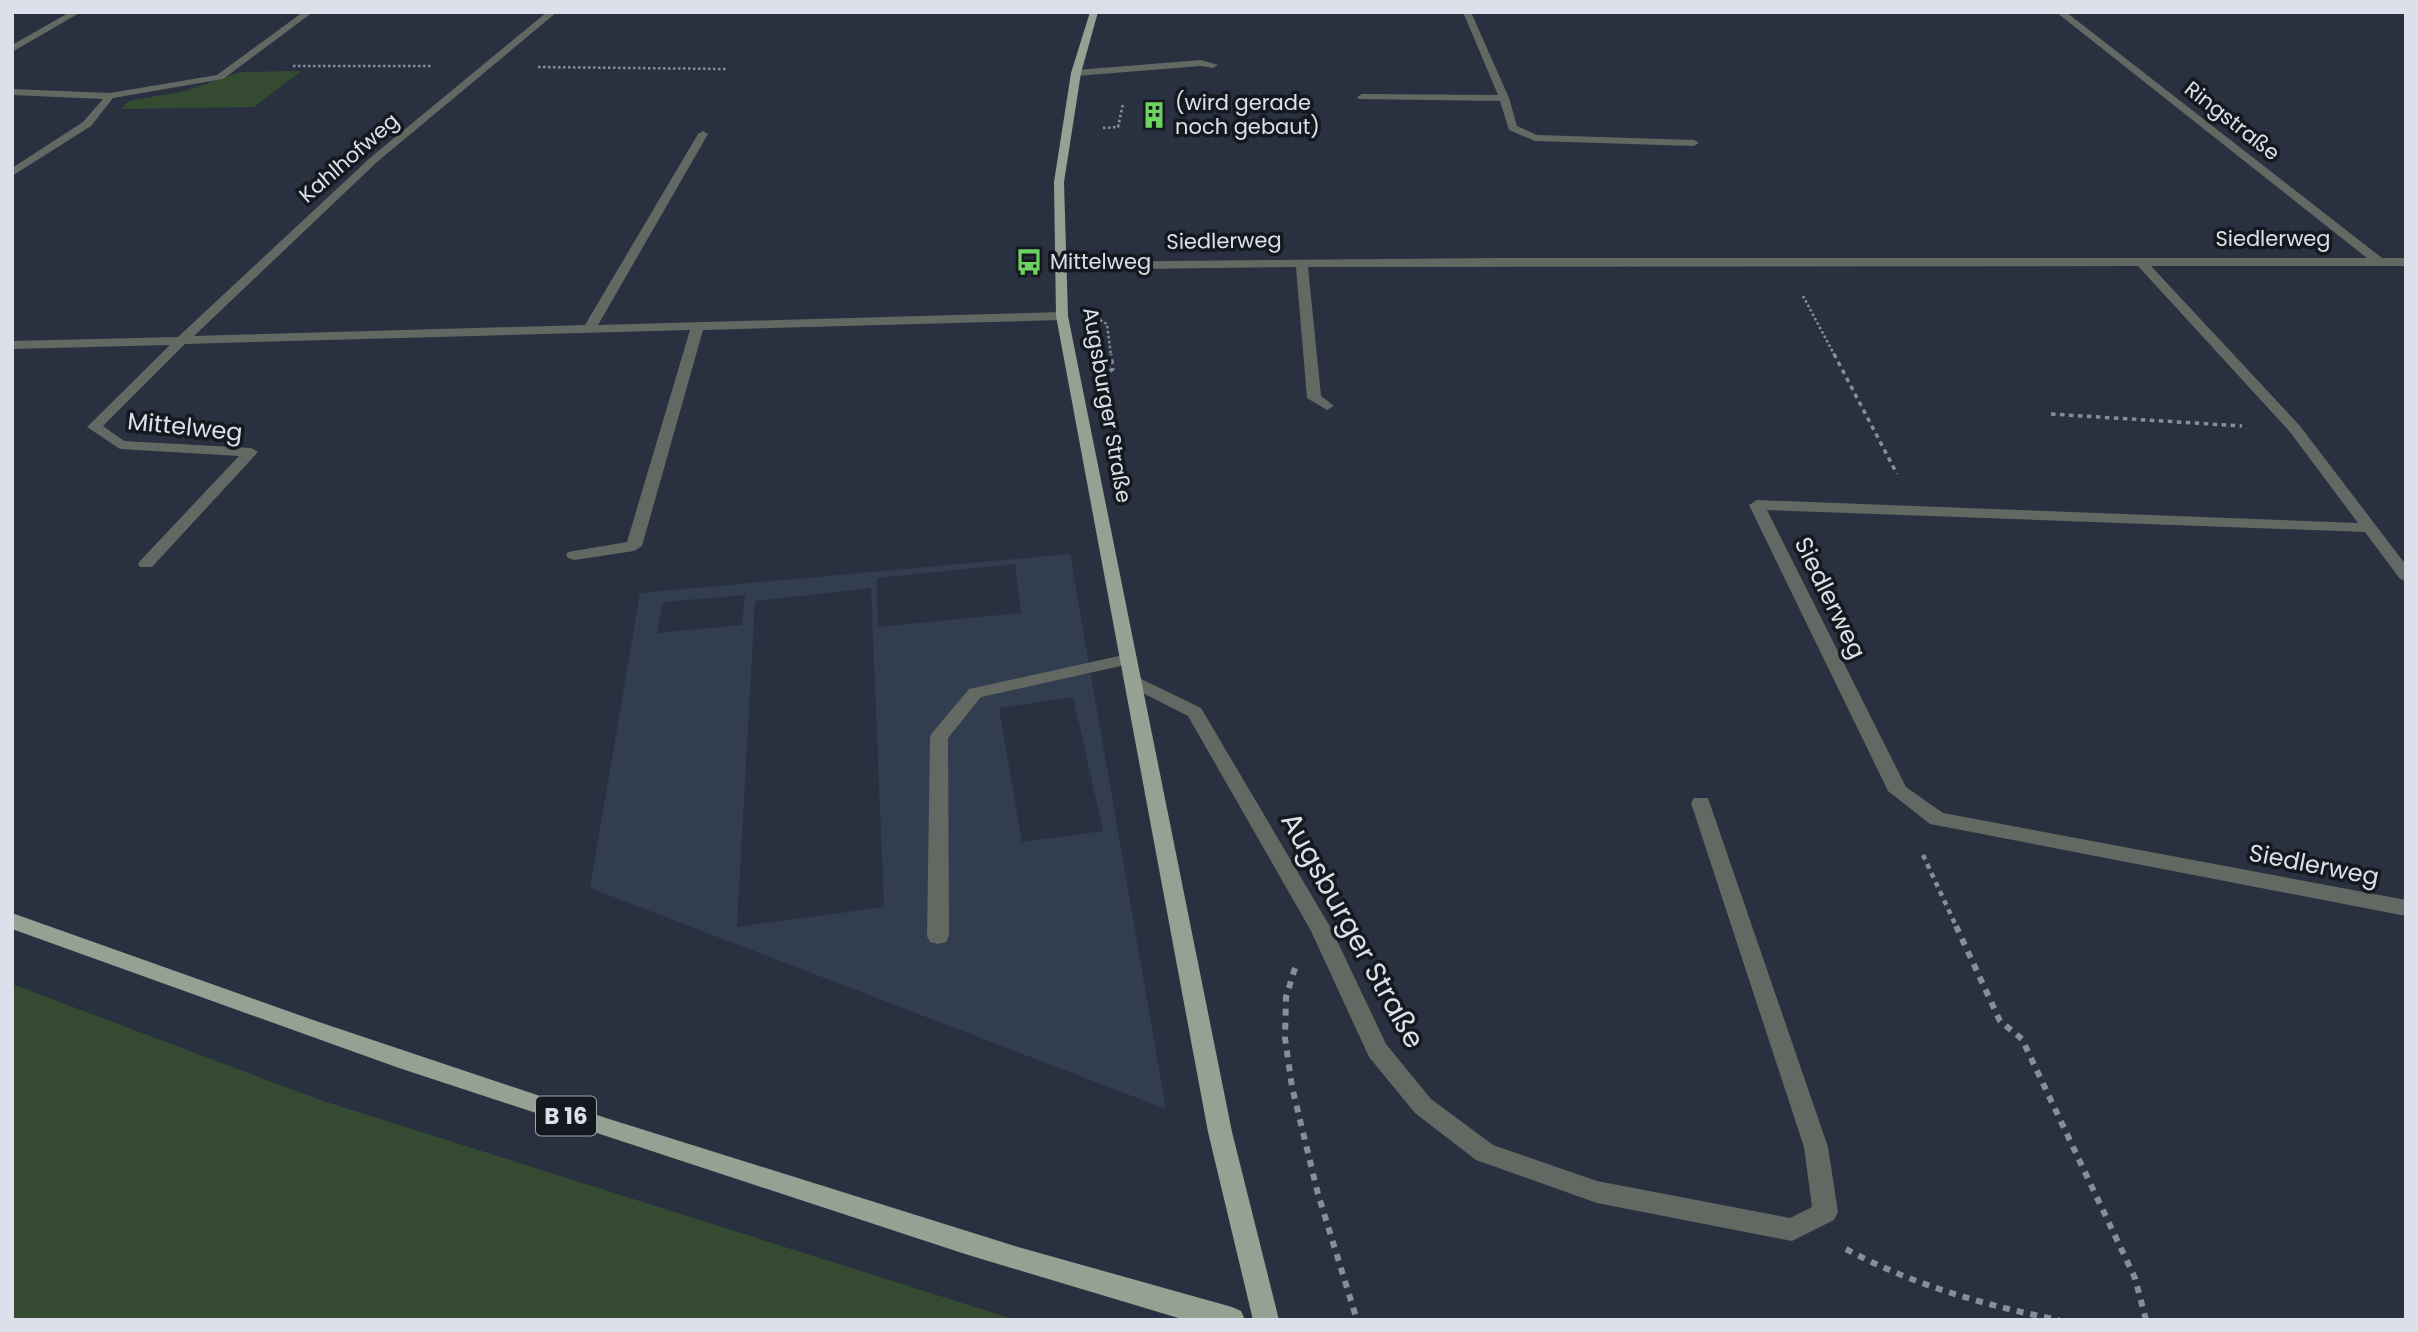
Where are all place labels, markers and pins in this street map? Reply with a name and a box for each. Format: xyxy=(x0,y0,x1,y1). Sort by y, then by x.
place label: (wird gerade noch gebaut) xyxy=(1175,88,1320,141)
building icon: (wird gerade noch gebaut) xyxy=(1139,100,1169,130)
bus stop icon: Mittelweg xyxy=(1014,247,1044,277)
place label: Mittelweg xyxy=(1050,247,1151,276)

